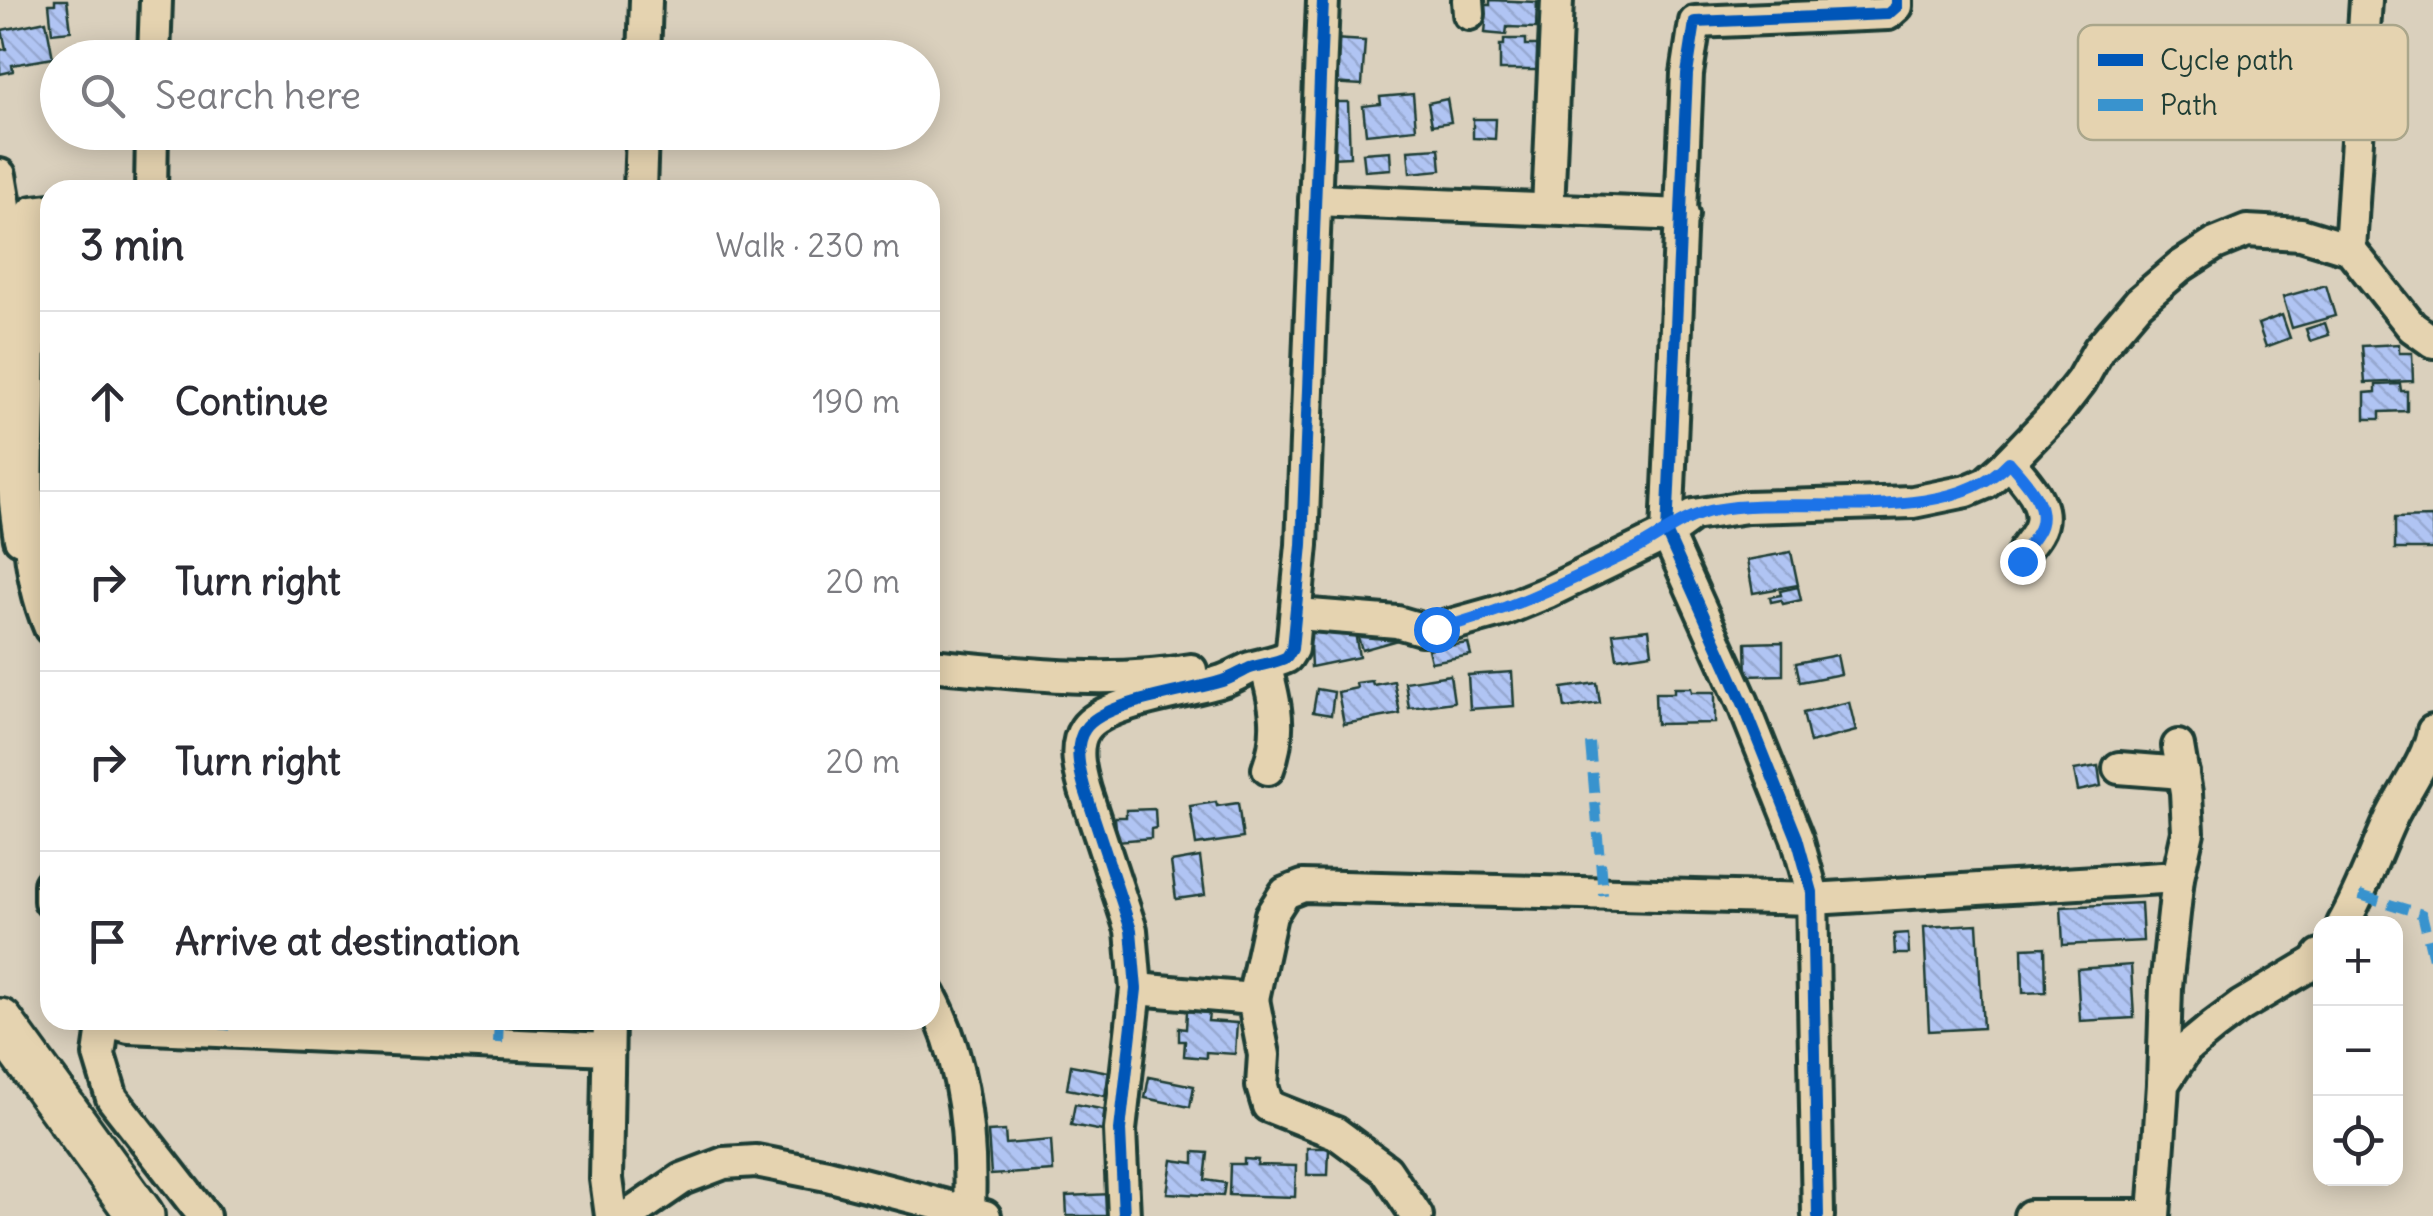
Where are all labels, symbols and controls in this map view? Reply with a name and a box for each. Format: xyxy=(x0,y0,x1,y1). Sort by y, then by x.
legend xyxy=(2078,25,2408,140)
search box xyxy=(40,40,940,150)
text: Cycle path xyxy=(2160,42,2294,78)
icon: search xyxy=(75,68,130,123)
text: Search here xyxy=(155,72,361,119)
text: Path xyxy=(2160,87,2218,123)
text: 3 min xyxy=(80,219,184,271)
text: Walk · 230 m xyxy=(715,225,900,266)
icon: ahead xyxy=(80,374,135,429)
text: Continue xyxy=(175,378,328,425)
text: 190 m xyxy=(812,381,900,422)
route end xyxy=(2000,539,2046,585)
icon: right xyxy=(80,554,135,609)
text: Turn right xyxy=(175,558,341,605)
text: 20 m xyxy=(826,561,900,602)
route start xyxy=(1414,607,1460,653)
icon: right xyxy=(80,734,135,789)
text: Turn right xyxy=(175,738,341,785)
text: 20 m xyxy=(826,741,900,782)
icon: arrive xyxy=(80,914,135,969)
map controls xyxy=(2313,916,2403,1186)
button: + xyxy=(2313,916,2403,1006)
text: Arrive at destination xyxy=(175,918,520,965)
button: − xyxy=(2313,1006,2403,1096)
button: locate xyxy=(2313,1096,2403,1186)

